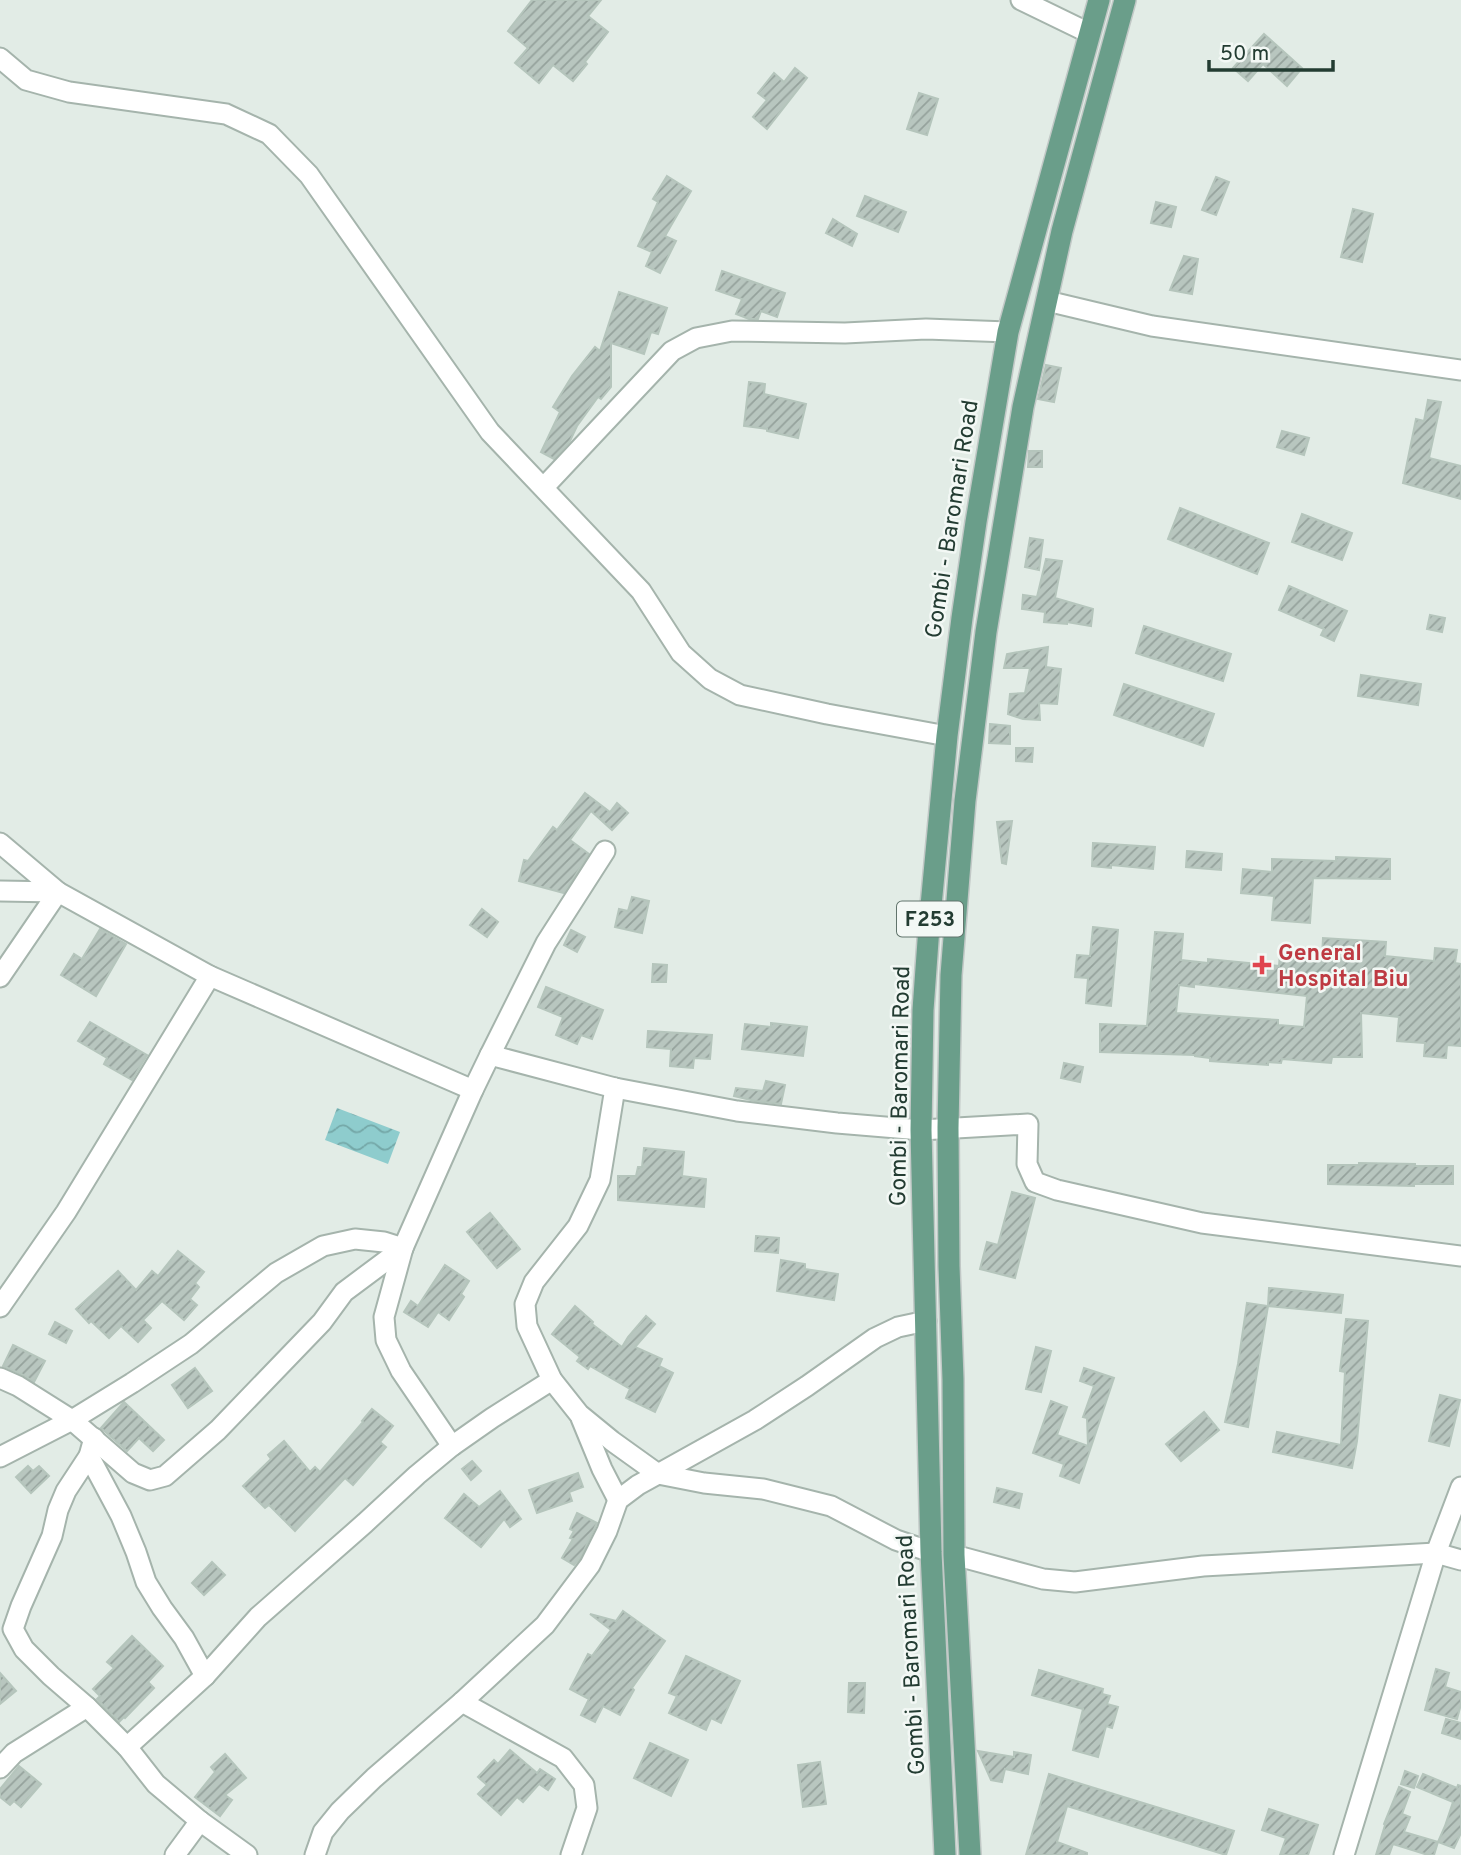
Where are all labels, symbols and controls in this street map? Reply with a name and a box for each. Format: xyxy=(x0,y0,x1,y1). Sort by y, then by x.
scale bar xyxy=(1209,28,1333,72)
text: 50 m xyxy=(1220,41,1269,68)
street label: Gombi - Baromari Road xyxy=(920,398,987,641)
road number: F253 xyxy=(897,902,963,936)
place label: General Hospital Biu xyxy=(1278,940,1409,995)
marker: General Hospital Biu xyxy=(1252,955,1272,975)
street label: Gombi - Baromari Road xyxy=(885,965,918,1207)
street label: Gombi - Baromari Road xyxy=(892,1534,933,1776)

